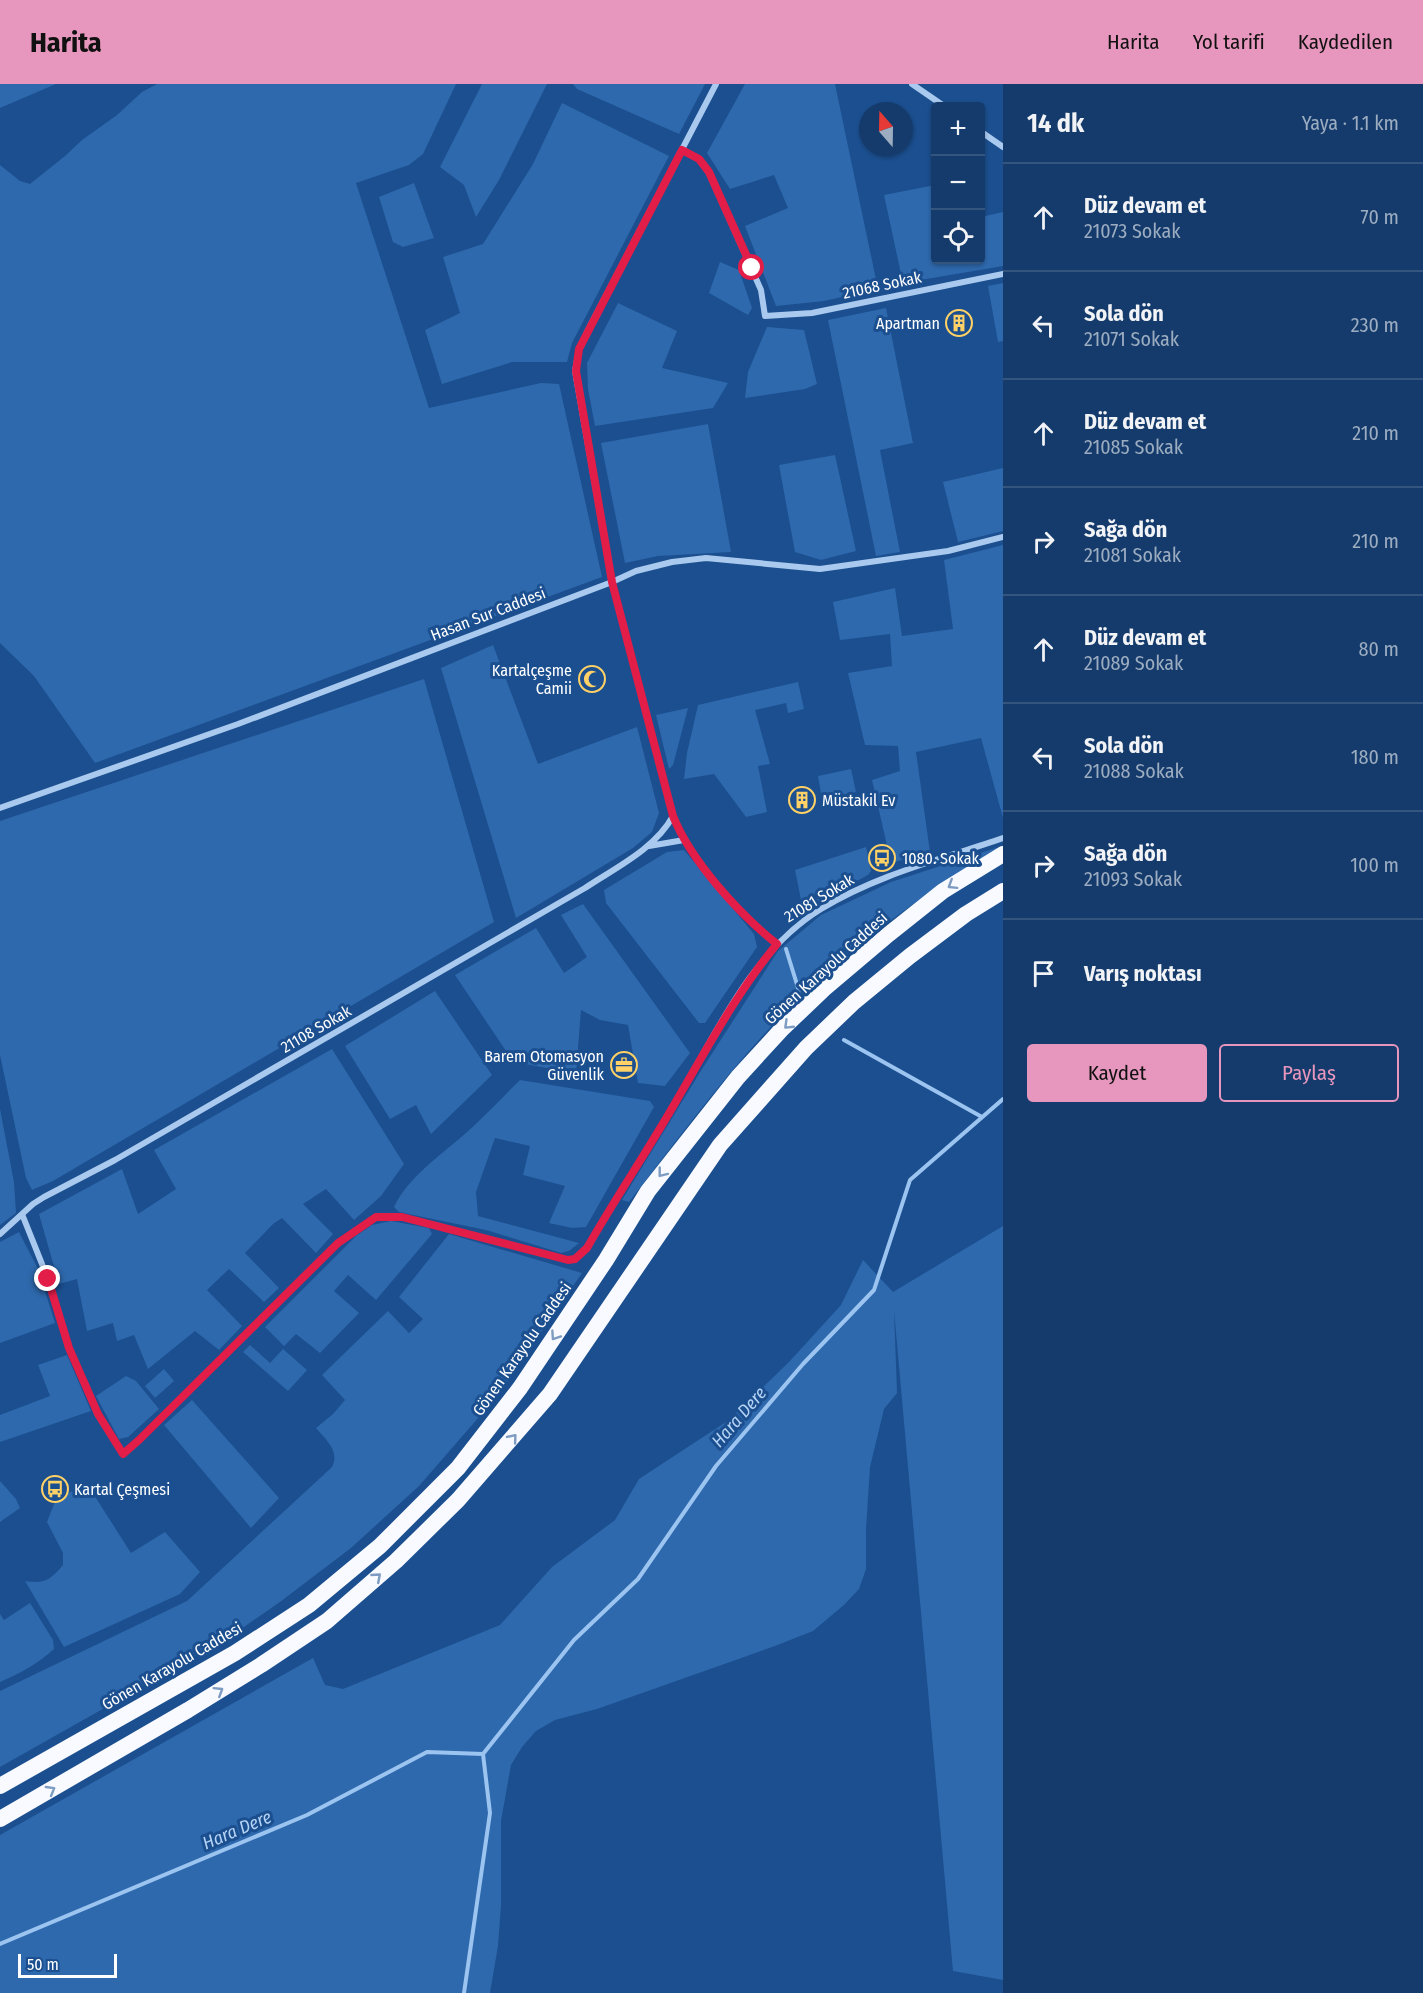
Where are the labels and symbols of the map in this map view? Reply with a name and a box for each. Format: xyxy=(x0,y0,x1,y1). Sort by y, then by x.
north arrow xyxy=(859,102,913,156)
route start xyxy=(738,254,764,280)
street label: 21068 Sokak xyxy=(841,267,924,303)
building icon: Apartman xyxy=(944,308,974,338)
place label: Apartman xyxy=(876,314,940,333)
street label: Hasan Sur Caddesi xyxy=(428,583,548,645)
place label: Kartalçeşme Camii xyxy=(492,661,572,698)
mosque icon: Kartalçeşme Camii xyxy=(577,664,607,694)
building icon: Müstakil Ev xyxy=(787,785,817,815)
place label: Müstakil Ev xyxy=(822,791,895,810)
bus stop icon: 1080. Sokak xyxy=(867,843,897,873)
place label: 1080. Sokak xyxy=(902,849,979,868)
street label: 21081 Sokak xyxy=(781,870,858,926)
one-way arrow xyxy=(948,878,959,889)
street label: Gönen Karayolu Caddesi xyxy=(761,908,891,1028)
street label: 21108 Sokak xyxy=(278,1001,355,1057)
one-way arrow xyxy=(784,1017,795,1028)
place label: Barem Otomasyon Güvenlik xyxy=(484,1047,605,1084)
office icon: Barem Otomasyon Güvenlik xyxy=(609,1050,639,1080)
one-way arrow xyxy=(659,1167,670,1178)
route end xyxy=(34,1265,60,1291)
street label: Gönen Karayolu Caddesi xyxy=(469,1279,575,1419)
one-way arrow xyxy=(551,1329,562,1340)
water label: Hara Dere xyxy=(707,1382,771,1452)
one-way arrow xyxy=(506,1434,517,1445)
bus stop icon: Kartal Çeşmesi xyxy=(40,1474,70,1504)
place label: Kartal Çeşmesi xyxy=(74,1480,170,1500)
one-way arrow xyxy=(370,1574,381,1585)
street label: Gönen Karayolu Caddesi xyxy=(99,1618,245,1714)
one-way arrow xyxy=(213,1687,223,1699)
one-way arrow xyxy=(45,1786,55,1797)
water label: Hara Dere xyxy=(199,1805,275,1854)
scale bar xyxy=(18,1951,117,1978)

